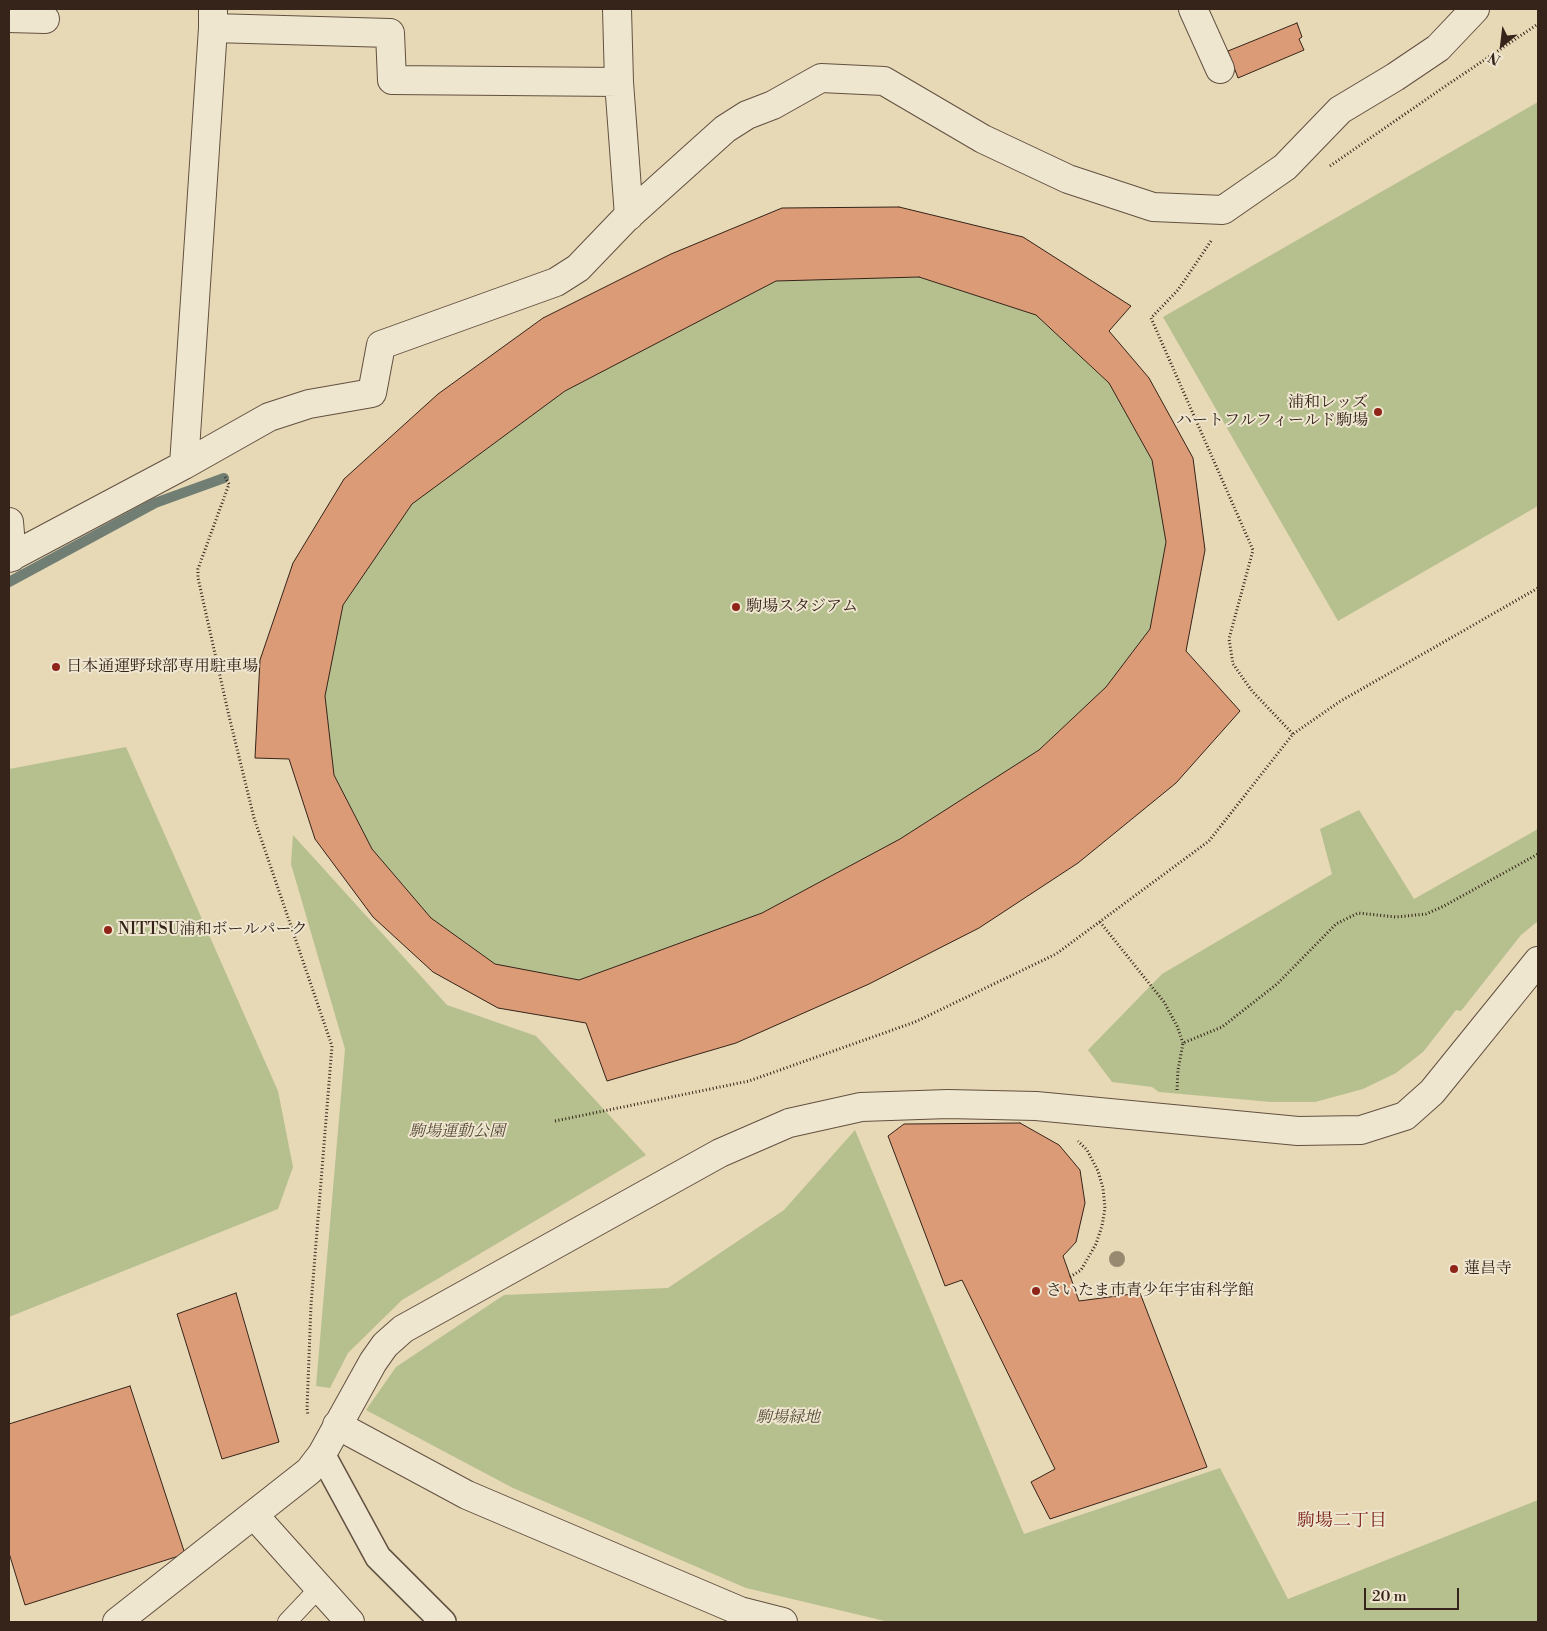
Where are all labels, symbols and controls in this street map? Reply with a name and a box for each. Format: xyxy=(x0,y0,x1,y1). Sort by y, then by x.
north arrow xyxy=(1477,20,1527,70)
text: N xyxy=(1486,48,1504,69)
place label: 浦和レッズ ハートフルフィールド駒場 xyxy=(1176,393,1368,431)
marker: 浦和レッズ ハートフルフィールド駒場 xyxy=(1372,406,1384,418)
place label: 駒場スタジアム xyxy=(746,597,858,617)
marker: 駒場スタジアム xyxy=(730,601,742,613)
place label: 日本通運野球部専用駐車場 xyxy=(66,657,258,677)
marker: 日本通運野球部専用駐車場 xyxy=(50,661,62,673)
place label: NITTSU浦和ボールパーク xyxy=(118,920,308,940)
marker: NITTSU浦和ボールパーク xyxy=(102,924,114,936)
park label: 駒場運動公園 xyxy=(409,1122,505,1142)
place label: 蓮昌寺 xyxy=(1464,1259,1512,1279)
marker: 蓮昌寺 xyxy=(1448,1263,1460,1275)
place label: さいたま市青少年宇宙科学館 xyxy=(1046,1281,1254,1301)
marker: さいたま市青少年宇宙科学館 xyxy=(1030,1285,1042,1297)
park label: 駒場緑地 xyxy=(756,1408,820,1428)
district label: 駒場二丁目 xyxy=(1297,1511,1387,1533)
scale bar xyxy=(1367,1578,1462,1610)
text: 20 m xyxy=(1372,1587,1407,1606)

